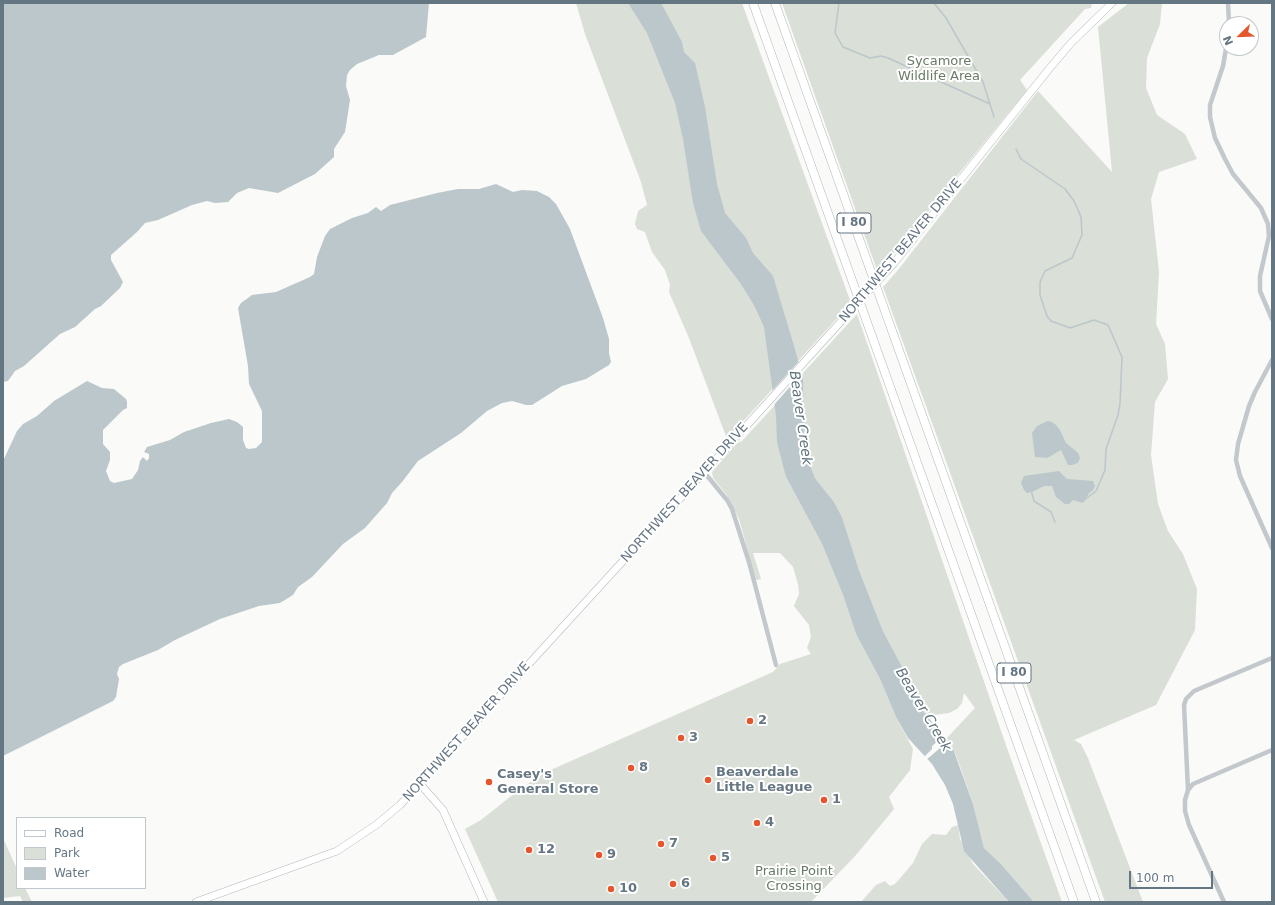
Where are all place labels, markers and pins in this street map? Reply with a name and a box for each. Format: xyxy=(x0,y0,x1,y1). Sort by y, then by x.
place label: 2 xyxy=(758,713,767,729)
marker: 2 xyxy=(745,716,755,726)
place label: 3 xyxy=(689,730,698,746)
marker: 3 xyxy=(676,733,686,743)
place label: 8 xyxy=(639,760,648,776)
marker: 8 xyxy=(626,763,636,773)
place label: Beaverdale Little League xyxy=(716,765,812,796)
place label: Casey's General Store xyxy=(497,767,598,798)
marker: Beaverdale Little League xyxy=(703,775,713,785)
marker: Casey's General Store xyxy=(484,777,494,787)
place label: 1 xyxy=(832,792,841,808)
marker: 1 xyxy=(819,795,829,805)
place label: 4 xyxy=(765,815,774,831)
marker: 4 xyxy=(752,818,762,828)
place label: 7 xyxy=(669,836,678,852)
marker: 7 xyxy=(656,839,666,849)
place label: 12 xyxy=(537,842,555,858)
marker: 12 xyxy=(524,845,534,855)
place label: 9 xyxy=(607,847,616,863)
marker: 9 xyxy=(594,850,604,860)
place label: 5 xyxy=(721,850,730,866)
marker: 5 xyxy=(708,853,718,863)
place label: 6 xyxy=(681,876,690,892)
marker: 6 xyxy=(668,879,678,889)
place label: 10 xyxy=(619,881,637,897)
marker: 10 xyxy=(606,884,616,894)

